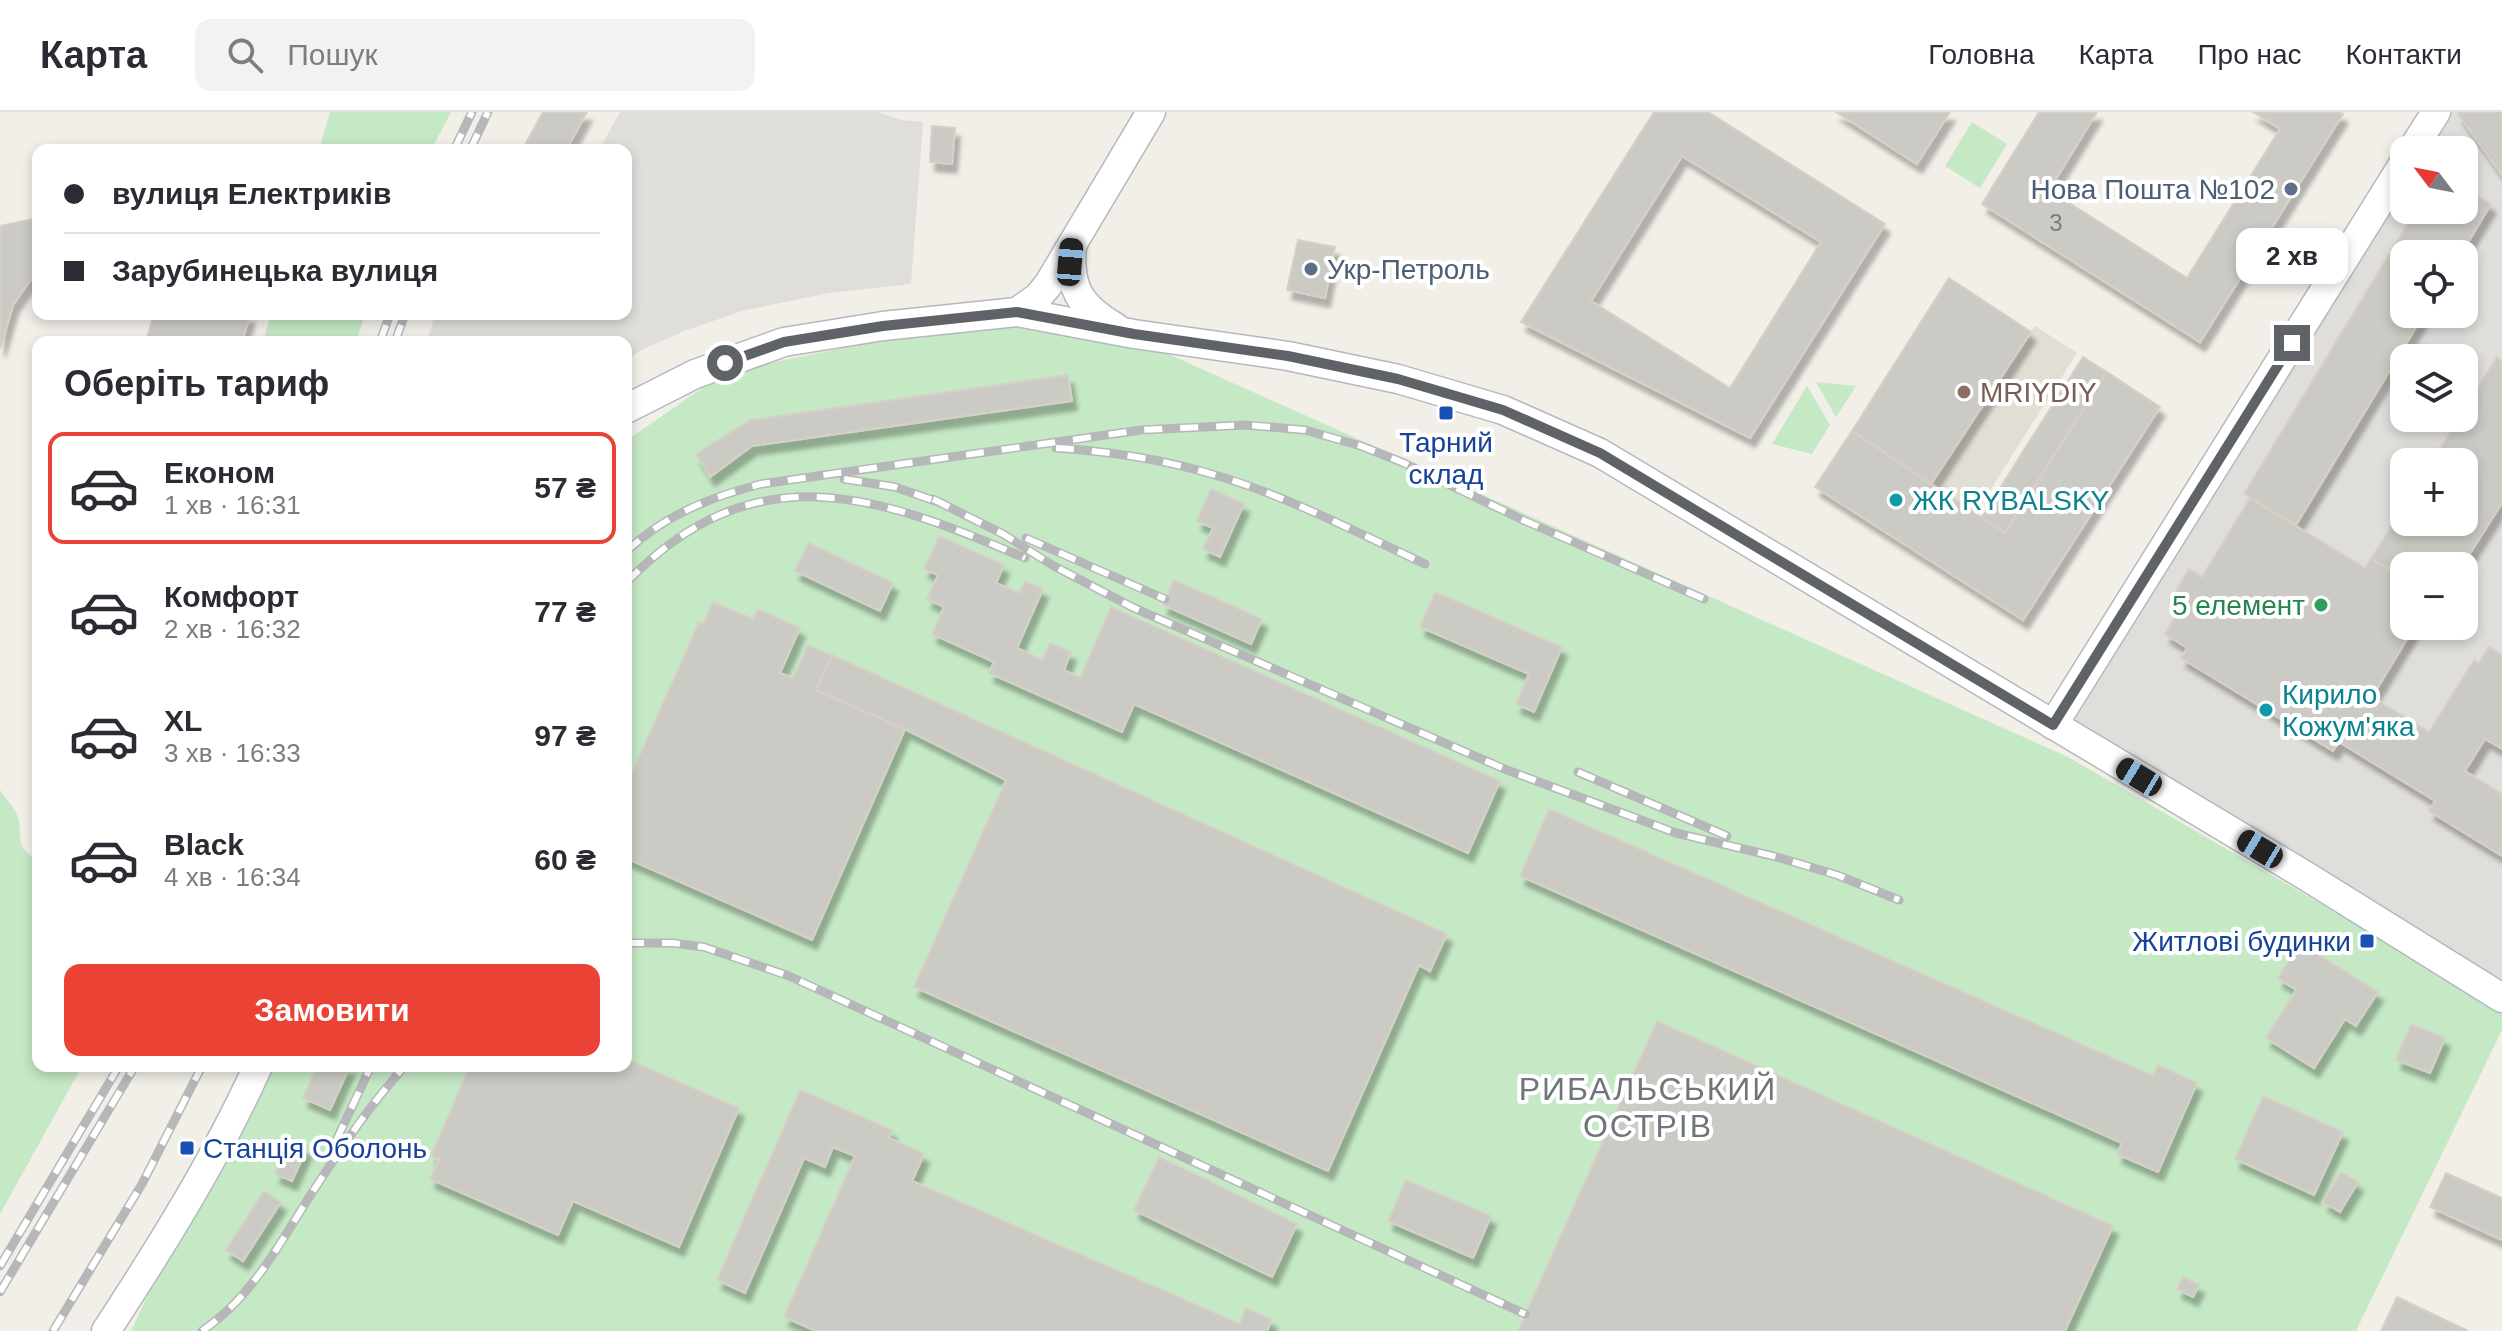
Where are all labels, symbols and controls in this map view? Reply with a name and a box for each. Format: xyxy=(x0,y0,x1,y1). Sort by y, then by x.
search box xyxy=(195,19,755,91)
icon: search xyxy=(223,33,267,77)
text: Карта xyxy=(40,34,147,76)
text: Пошук xyxy=(287,38,378,71)
text: Головна xyxy=(1928,39,2035,70)
text: Карта xyxy=(2079,39,2153,70)
text: Про нас xyxy=(2197,39,2302,70)
text: Контакти xyxy=(2346,39,2462,70)
north arrow xyxy=(2390,136,2478,224)
map controls xyxy=(2390,136,2478,640)
place label: Нова Пошта №102 xyxy=(2031,174,2275,205)
text: вулиця Електриків xyxy=(112,177,391,210)
marker: Нова Пошта №102 xyxy=(2282,180,2300,198)
house number: 3 xyxy=(2049,209,2063,236)
callout: 2 хв xyxy=(2236,227,2348,283)
car xyxy=(1056,237,1084,287)
button: locate xyxy=(2390,240,2478,328)
text: 2 хв xyxy=(2266,241,2318,271)
text: Зарубинецька вулиця xyxy=(112,254,438,287)
place label: Укр-Петроль xyxy=(1327,254,1490,285)
marker: Укр-Петроль xyxy=(1302,260,1320,278)
route end xyxy=(2274,325,2310,361)
button: layers xyxy=(2390,344,2478,432)
route start xyxy=(707,345,743,381)
text: Оберіть тариф xyxy=(64,363,329,404)
place label: MRIYDIY xyxy=(1980,377,2097,408)
marker: MRIYDIY xyxy=(1955,383,1973,401)
marker: Тарний склад xyxy=(1437,404,1455,422)
place label: Тарний склад xyxy=(1399,427,1493,490)
button: + xyxy=(2390,448,2478,536)
icon: car xyxy=(68,452,140,524)
text: Економ xyxy=(164,456,275,489)
text: 57 ₴ xyxy=(534,471,596,504)
place label: ЖК RYBALSKY xyxy=(1912,485,2110,516)
text: 1 хв · 16:31 xyxy=(164,490,301,520)
marker: ЖК RYBALSKY xyxy=(1887,491,1905,509)
button: − xyxy=(2390,552,2478,640)
icon: car xyxy=(68,576,140,648)
text: Комфорт xyxy=(164,580,299,613)
place label: 5 елемент xyxy=(2172,590,2305,621)
text: 77 ₴ xyxy=(534,595,596,628)
marker: 5 елемент xyxy=(2312,596,2330,614)
text: 2 хв · 16:32 xyxy=(164,614,301,644)
place label: Кирило Кожум'яка xyxy=(2282,679,2415,742)
icon: car xyxy=(68,700,140,772)
marker: Кирило Кожум'яка xyxy=(2257,701,2275,719)
text: XL xyxy=(164,704,202,737)
text: 97 ₴ xyxy=(534,719,596,752)
text: 3 хв · 16:33 xyxy=(164,738,301,768)
car xyxy=(2112,754,2166,800)
icon: car xyxy=(68,824,140,896)
car xyxy=(2233,826,2287,872)
text: Black xyxy=(164,828,244,861)
text: 60 ₴ xyxy=(534,843,596,876)
text: 4 хв · 16:34 xyxy=(164,862,301,892)
place label: Житлові будинки xyxy=(2132,926,2351,957)
marker: Житлові будинки xyxy=(2358,932,2376,950)
button: Замовити xyxy=(64,964,600,1056)
district label: РИБАЛЬСЬКИЙ ОСТРІВ xyxy=(1519,1071,1777,1144)
place label: Станція Оболонь xyxy=(203,1133,427,1164)
marker: Станція Оболонь xyxy=(178,1139,196,1157)

